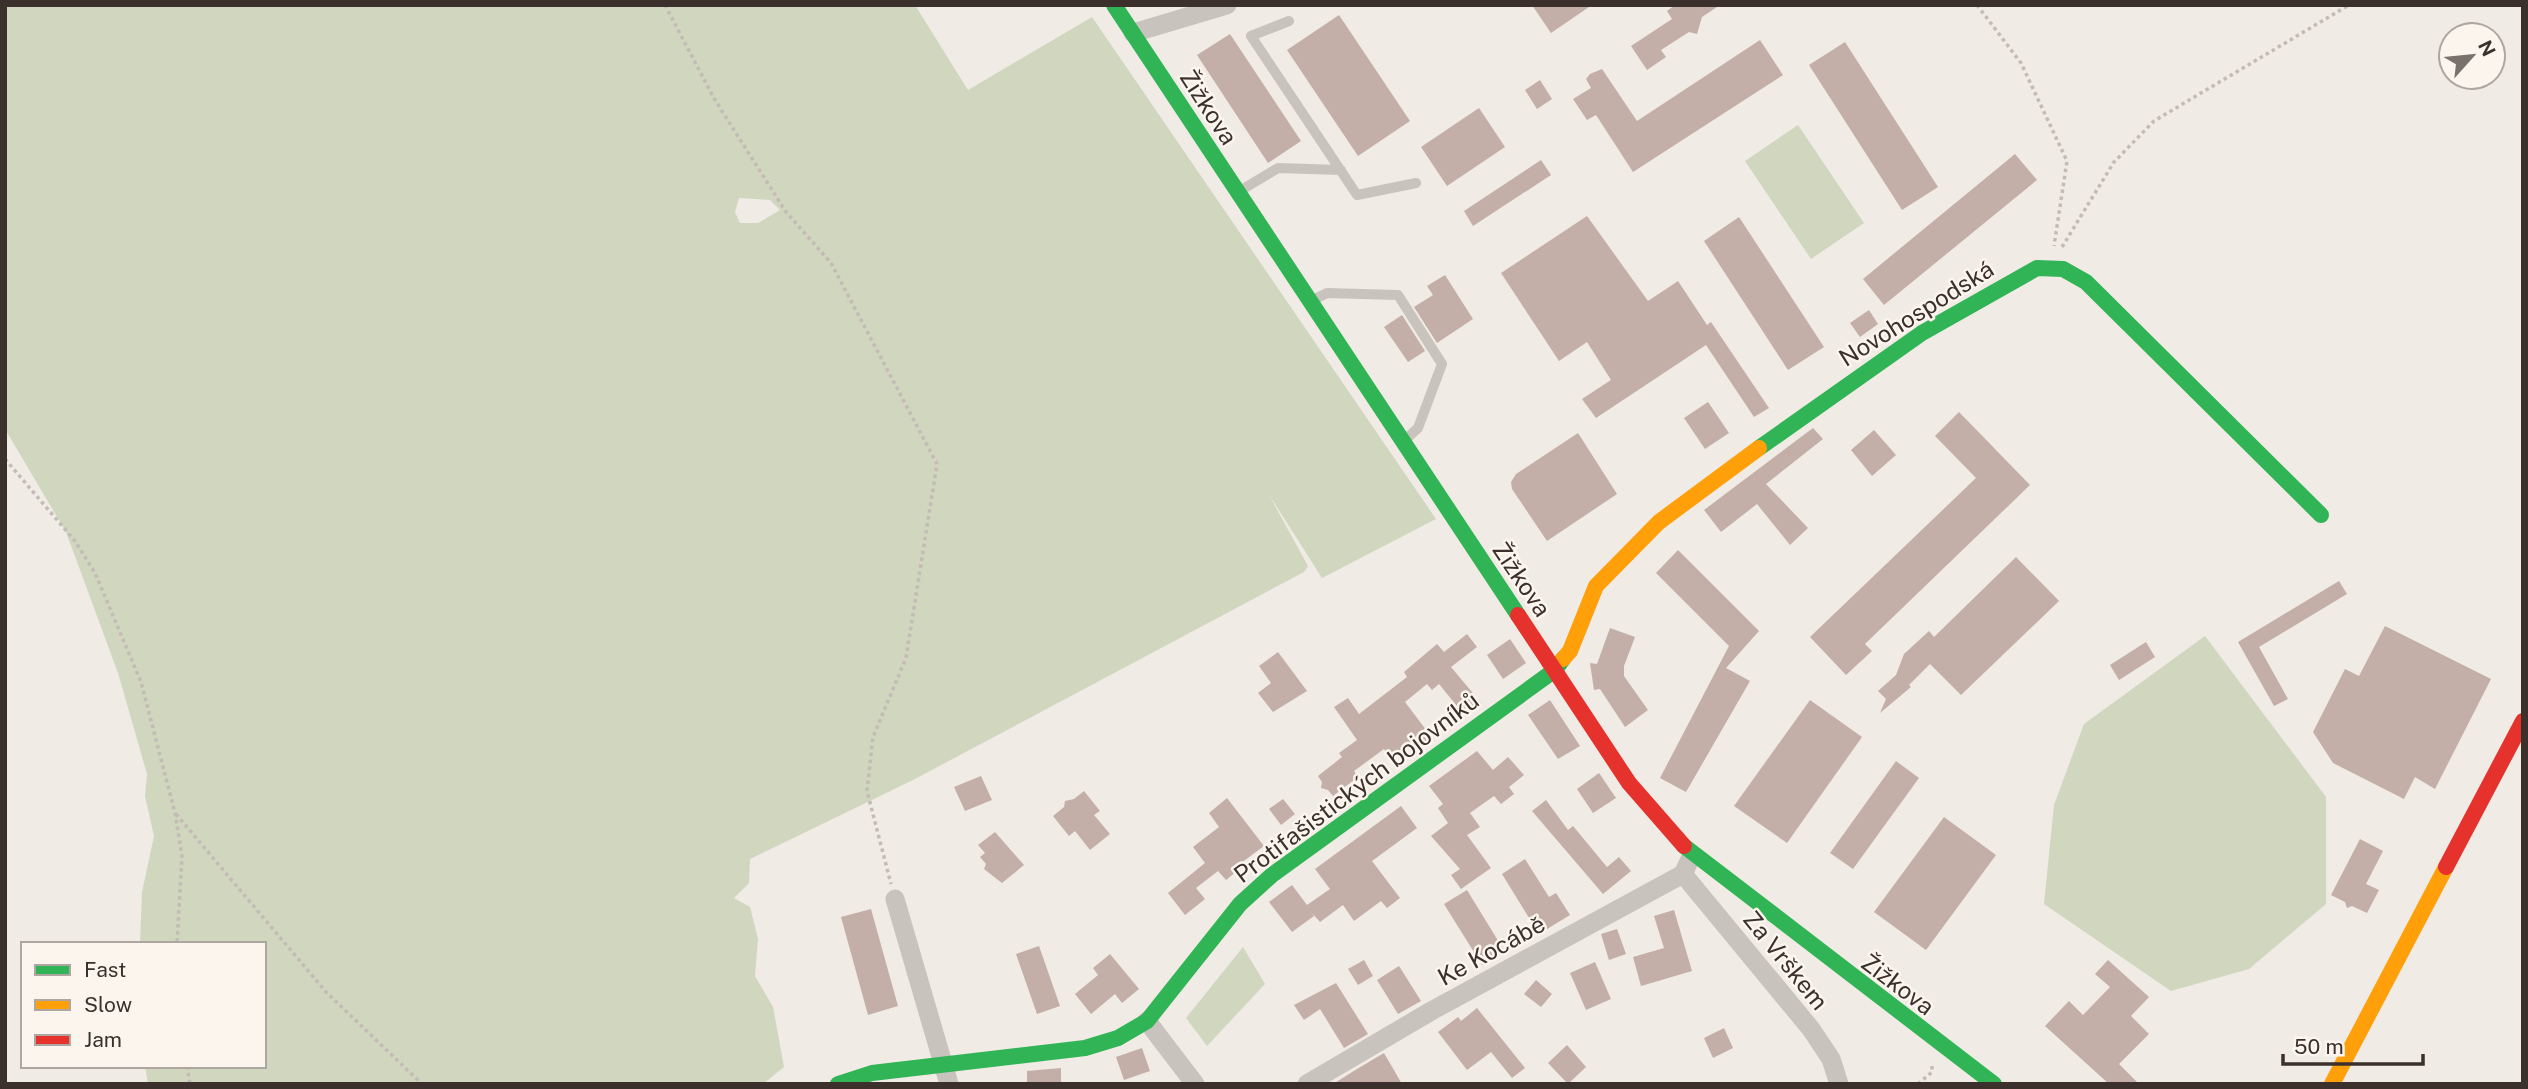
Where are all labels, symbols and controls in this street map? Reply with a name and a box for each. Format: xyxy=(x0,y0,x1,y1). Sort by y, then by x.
north arrow xyxy=(2437,21,2507,91)
text: N xyxy=(2474,37,2500,60)
street label: Žižkova xyxy=(1174,64,1244,150)
street label: Novohospodská xyxy=(1834,254,1998,372)
street label: Žižkova xyxy=(1487,536,1557,622)
street label: Protifašistických bojovníků xyxy=(1228,686,1484,888)
street label: Za Vrškem xyxy=(1738,905,1834,1015)
street label: Ke Kocábě xyxy=(1433,909,1549,991)
legend xyxy=(21,942,266,1068)
street label: Žižkova xyxy=(1856,948,1940,1020)
text: Fast xyxy=(84,957,126,982)
text: Slow xyxy=(84,992,132,1017)
scale bar xyxy=(2283,1023,2423,1066)
text: Jam xyxy=(84,1027,122,1052)
text: 50 m xyxy=(2294,1034,2344,1059)

